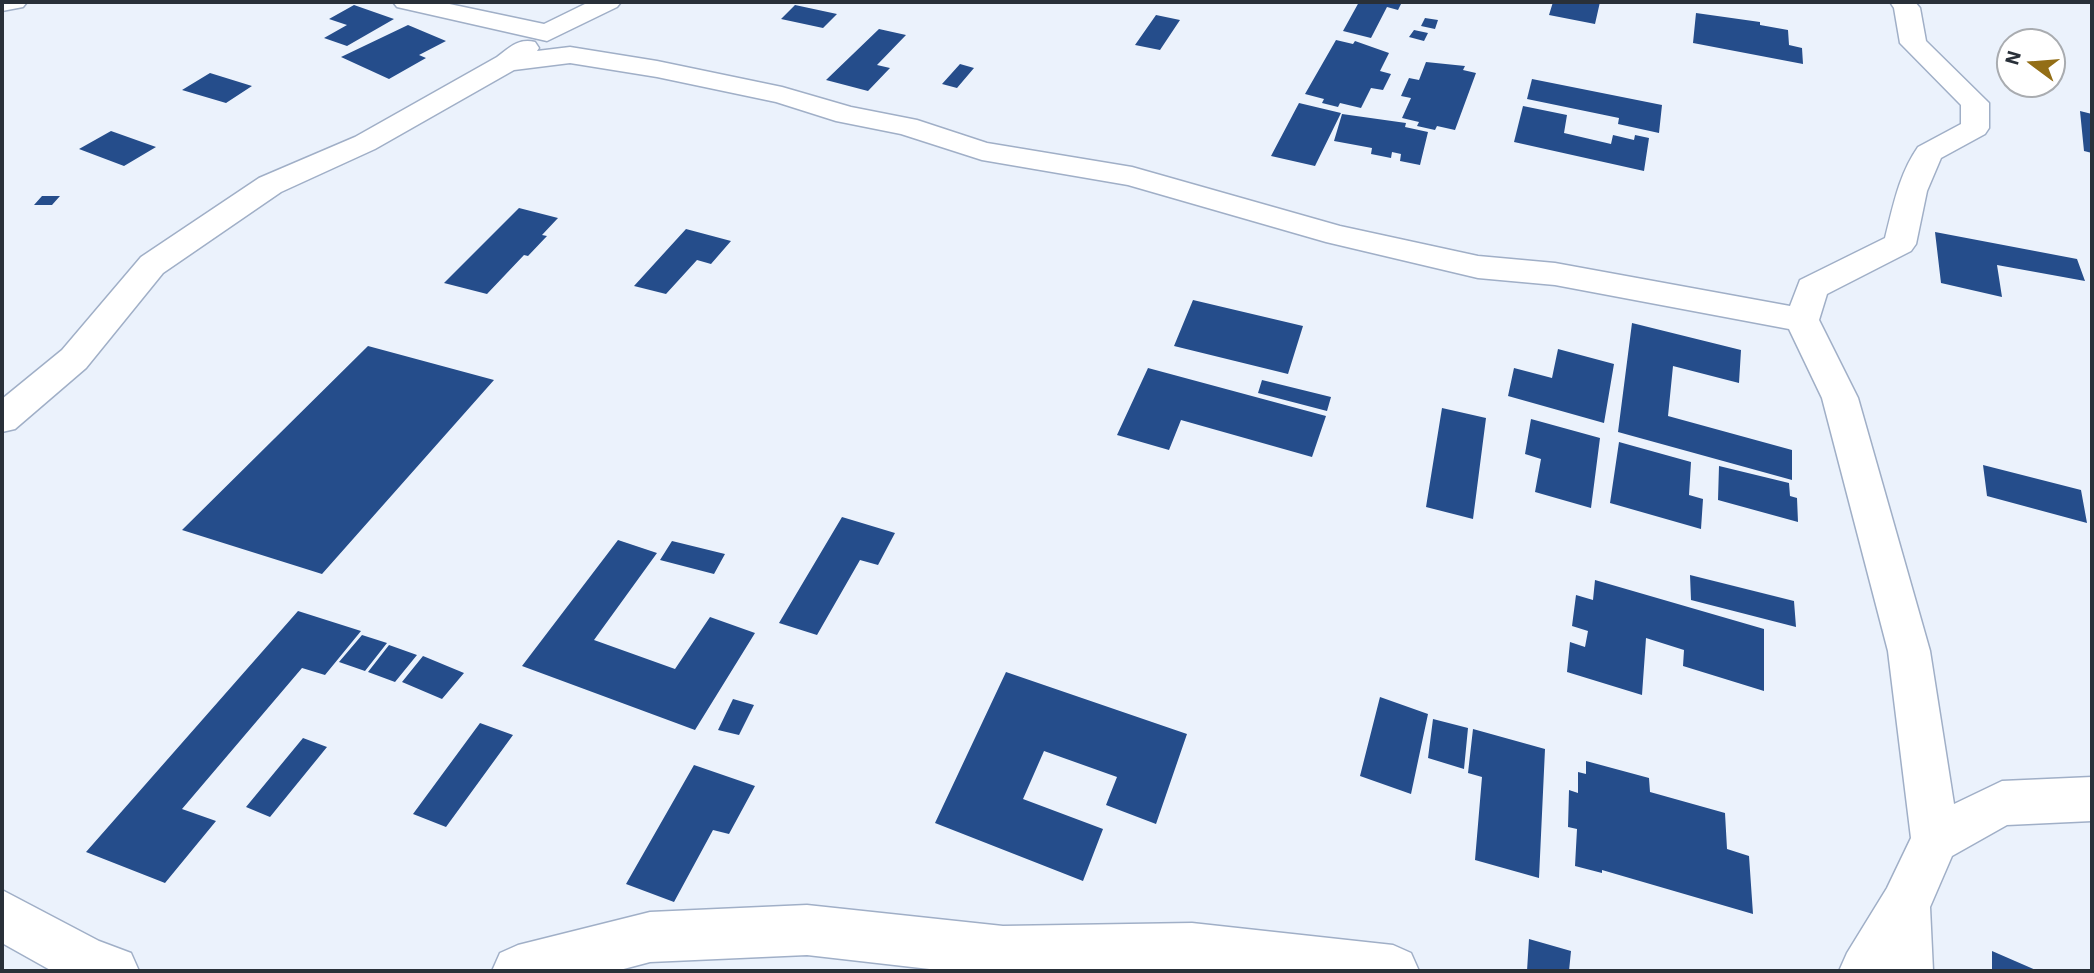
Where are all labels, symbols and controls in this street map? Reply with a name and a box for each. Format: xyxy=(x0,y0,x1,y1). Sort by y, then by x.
north arrow xyxy=(1996,28,2066,98)
text: N xyxy=(1999,48,2026,68)

